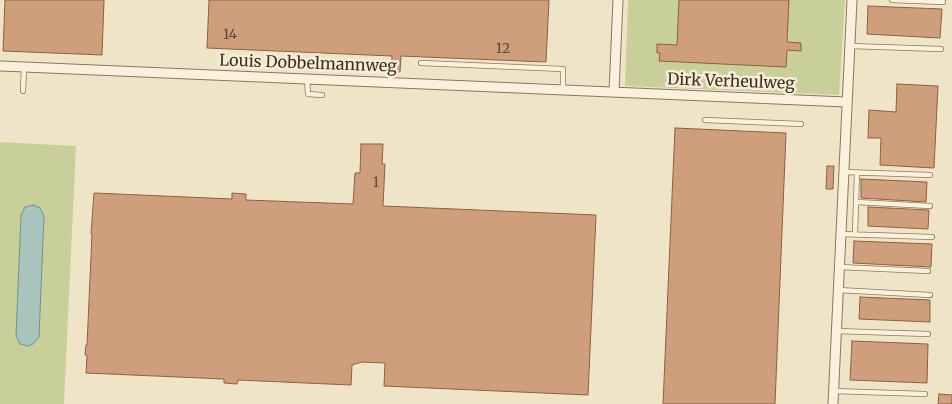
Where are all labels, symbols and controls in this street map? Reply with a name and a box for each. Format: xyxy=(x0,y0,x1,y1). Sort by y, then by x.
house number: 14 xyxy=(223,27,237,43)
house number: 12 xyxy=(496,41,510,57)
street label: Louis Dobbelmannweg xyxy=(219,51,397,77)
street label: Dirk Verheulweg xyxy=(667,70,795,94)
house number: 1 xyxy=(373,175,379,191)

